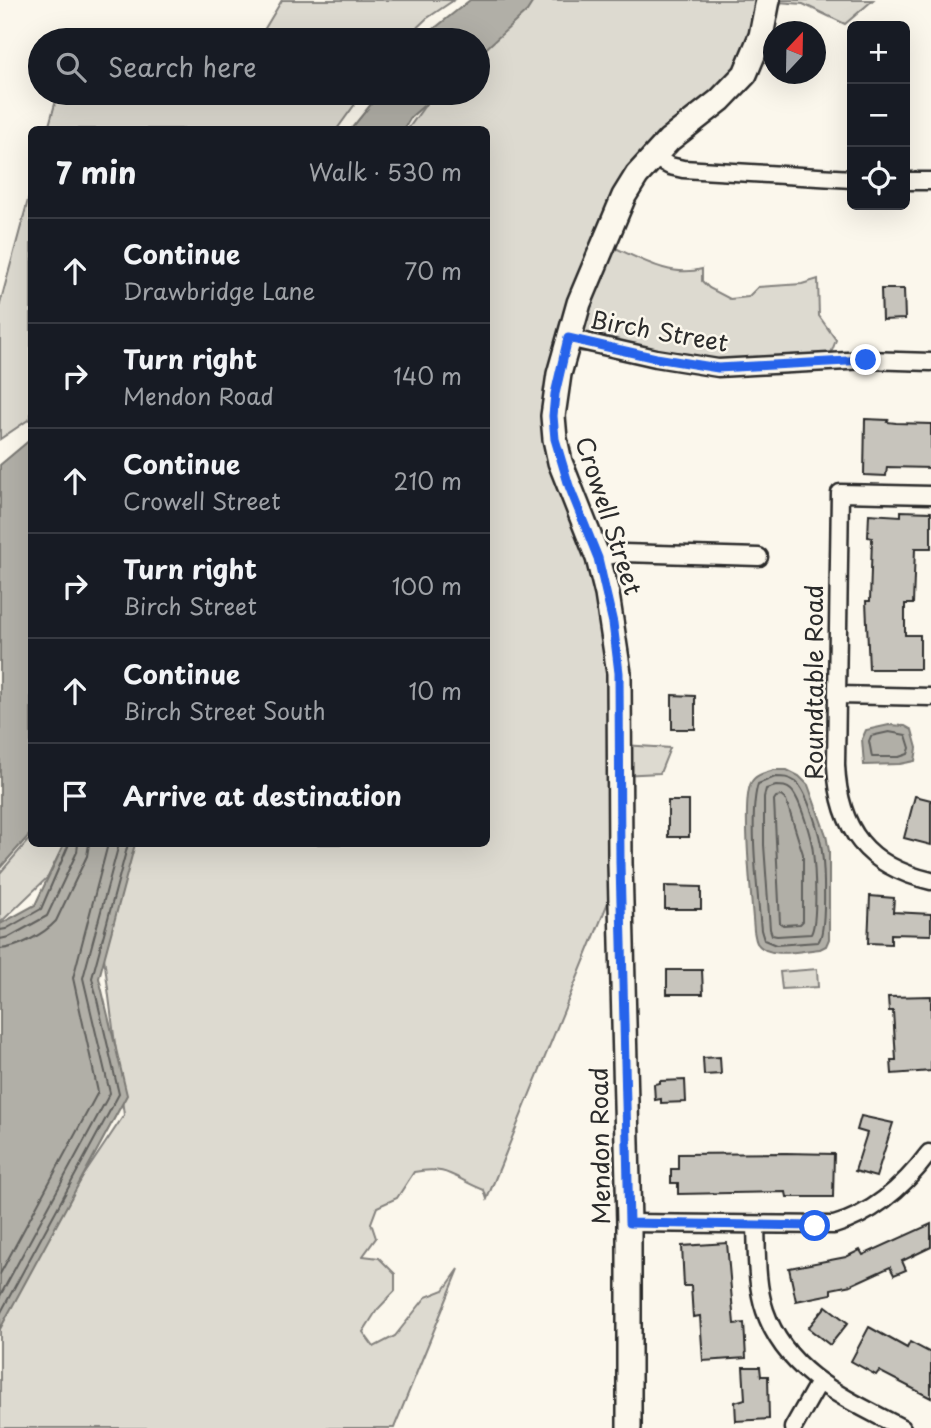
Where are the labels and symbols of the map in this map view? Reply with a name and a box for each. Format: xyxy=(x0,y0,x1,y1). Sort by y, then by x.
north arrow xyxy=(763,21,826,84)
street label: Birch Street xyxy=(587,300,732,360)
route end xyxy=(850,344,881,375)
street label: Crowell Street xyxy=(567,432,653,599)
street label: Roundtable Road xyxy=(795,584,831,780)
street label: Mendon Road xyxy=(580,1067,618,1225)
route start xyxy=(799,1210,830,1241)

